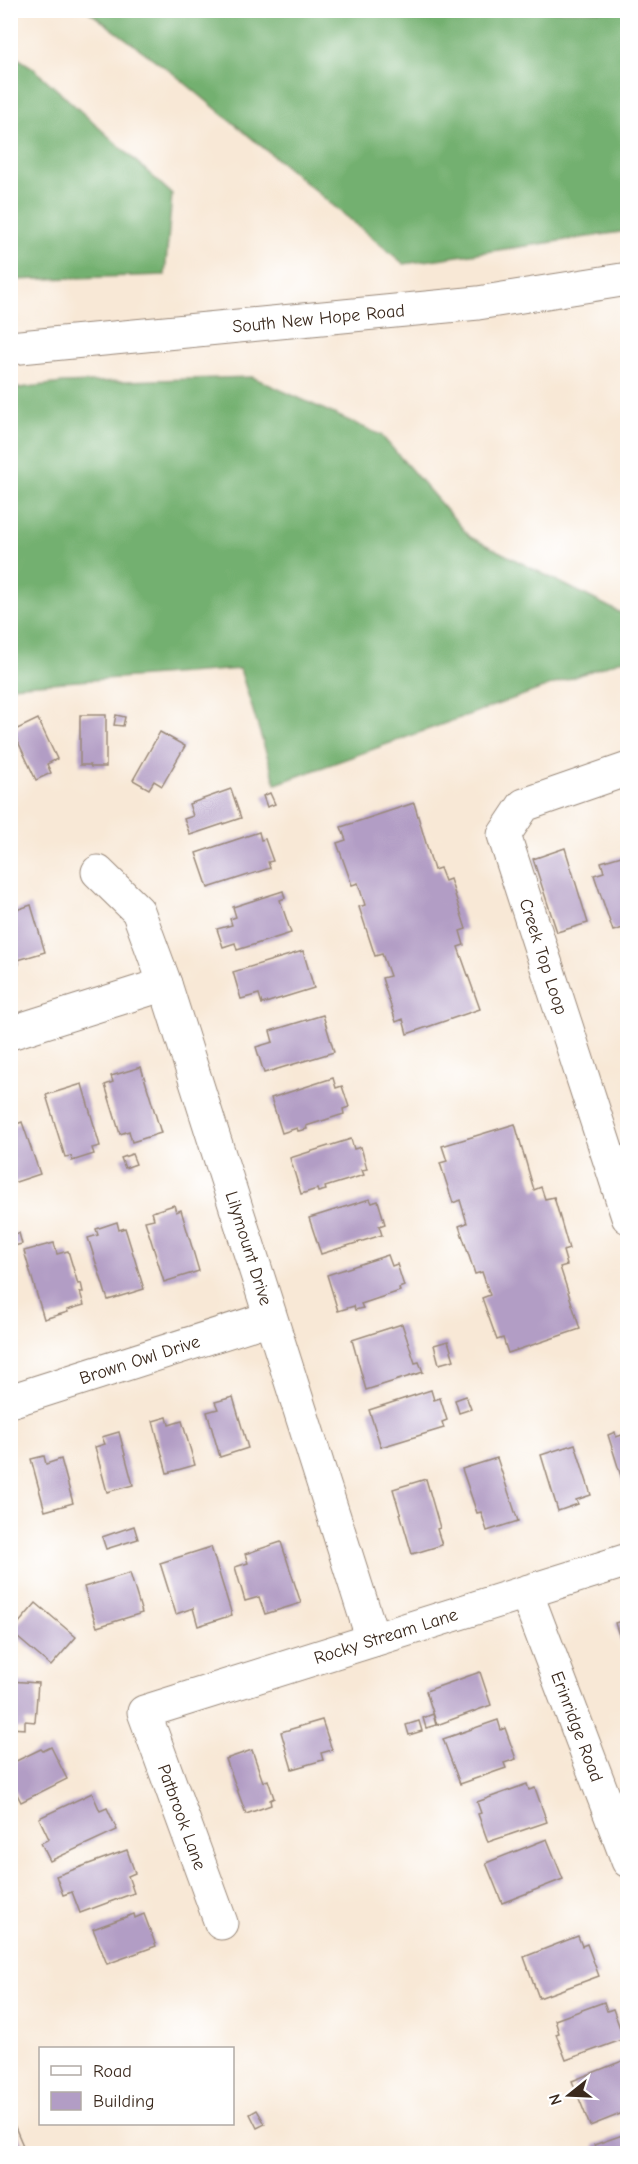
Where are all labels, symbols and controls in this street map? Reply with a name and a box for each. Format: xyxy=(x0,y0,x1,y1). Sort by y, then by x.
street label: South New Hope Road xyxy=(231,300,406,338)
street label: Creek Top Loop xyxy=(514,896,572,1018)
street label: Lilymount Drive xyxy=(220,1189,276,1308)
street label: Brown Owl Drive xyxy=(77,1331,203,1389)
street label: Rocky Stream Lane xyxy=(311,1604,460,1669)
street label: Erinridge Road xyxy=(546,1669,607,1785)
street label: Patbrook Lane xyxy=(153,1761,210,1873)
legend xyxy=(39,2047,234,2125)
text: Road xyxy=(93,2061,132,2082)
north arrow xyxy=(539,2065,599,2125)
text: Building xyxy=(93,2091,155,2112)
text: N xyxy=(546,2092,566,2107)

